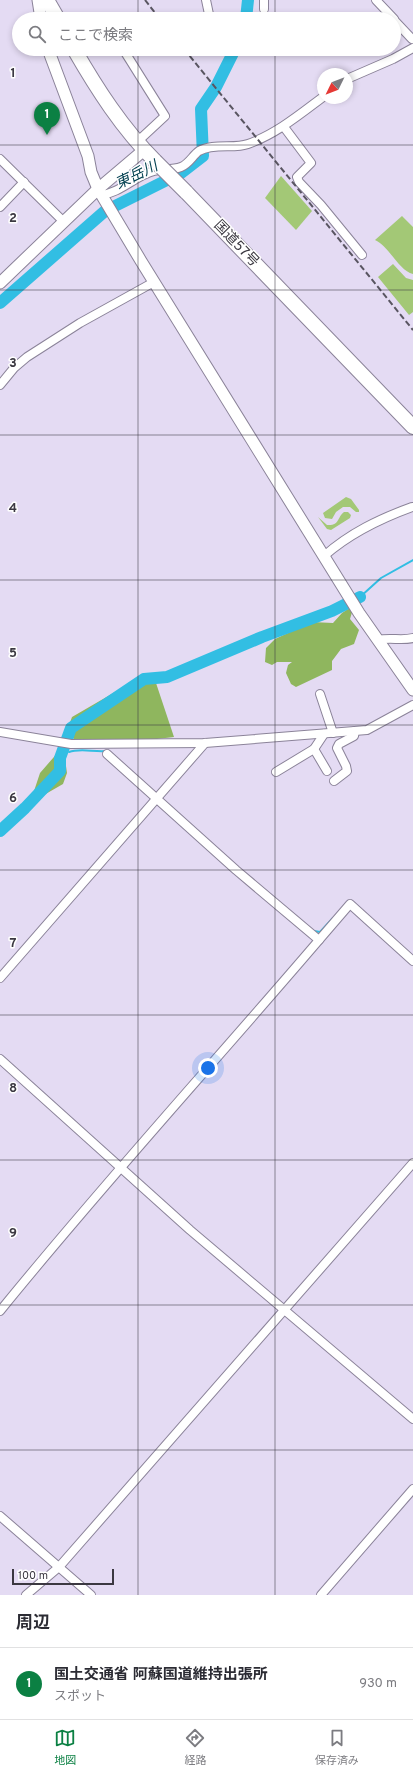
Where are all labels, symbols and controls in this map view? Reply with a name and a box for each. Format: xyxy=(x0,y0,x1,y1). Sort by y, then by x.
search box xyxy=(12,12,401,56)
icon: search xyxy=(26,23,48,45)
text: ここで検索 xyxy=(58,27,133,46)
text: 1 xyxy=(10,66,16,82)
north arrow xyxy=(317,68,353,104)
pin: 1 xyxy=(34,102,60,135)
water label: 東岳川 xyxy=(113,157,163,194)
text: 2 xyxy=(9,211,17,227)
street label: 国道57号 xyxy=(210,217,262,271)
text: 3 xyxy=(9,356,17,372)
text: 4 xyxy=(9,501,17,517)
text: 5 xyxy=(9,646,17,662)
text: 6 xyxy=(9,791,17,807)
text: 7 xyxy=(10,936,17,952)
your location xyxy=(198,1058,218,1078)
text: 8 xyxy=(9,1081,17,1097)
text: 9 xyxy=(9,1226,17,1242)
scale bar xyxy=(12,1567,114,1586)
text: 100 m xyxy=(18,1569,48,1583)
text: 周辺 xyxy=(16,1613,50,1635)
text: 国土交通省 阿蘇国道維持出張所 xyxy=(54,1666,268,1685)
text: 1 xyxy=(26,1676,32,1692)
text: 930 m xyxy=(359,1676,397,1692)
text: スポット xyxy=(54,1689,106,1705)
tab: 地図 xyxy=(54,1727,76,1768)
tab: 経路 xyxy=(184,1727,206,1768)
tab: 保存済み xyxy=(315,1727,359,1768)

